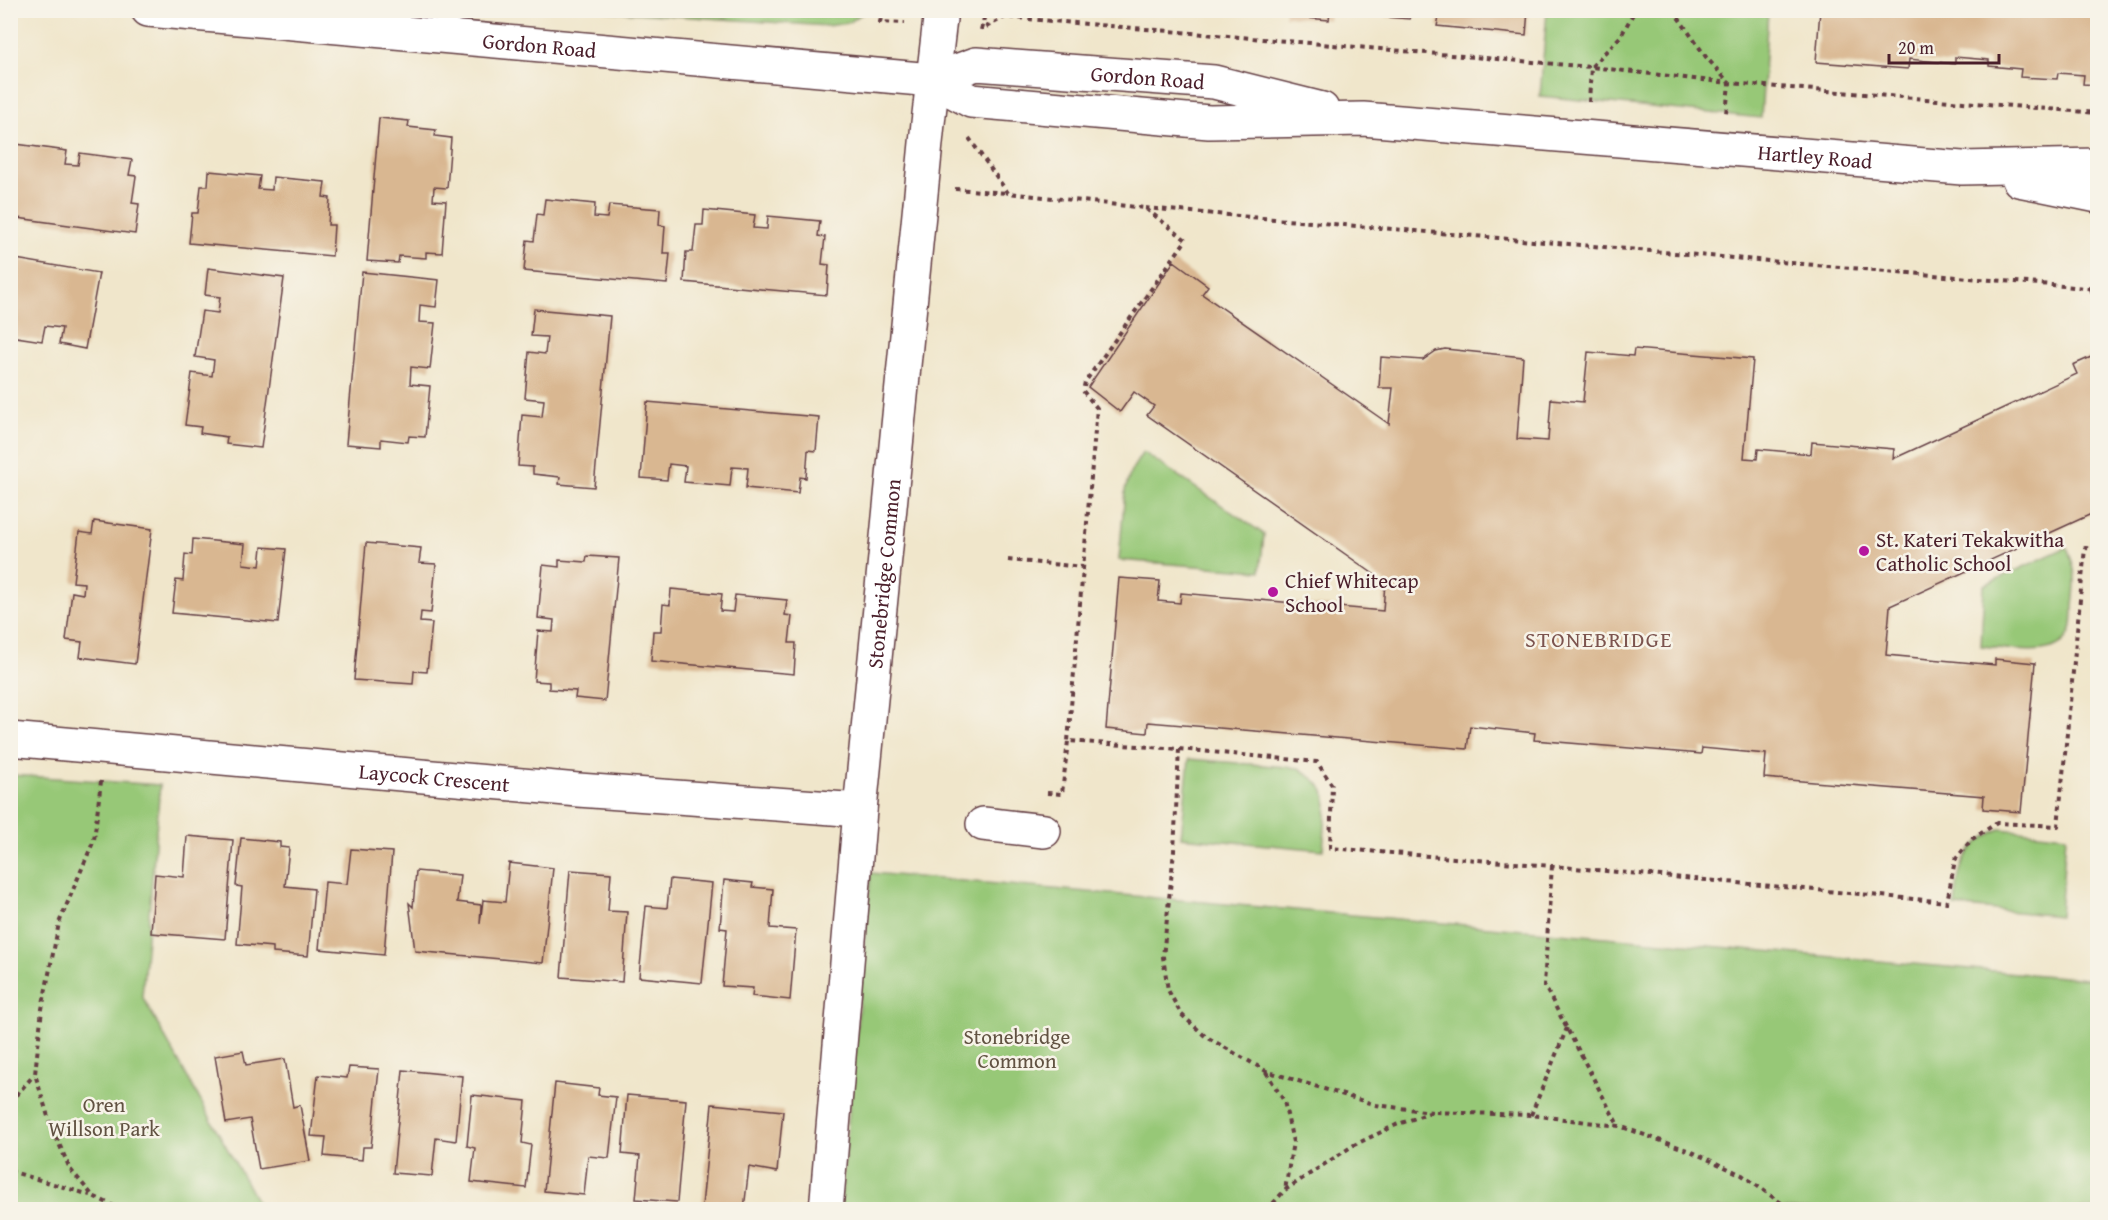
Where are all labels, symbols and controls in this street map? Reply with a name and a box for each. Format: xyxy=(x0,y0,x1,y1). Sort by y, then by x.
street label: Gordon Road xyxy=(481,24,598,66)
scale bar xyxy=(1889,27,1998,65)
text: 20 m xyxy=(1898,34,1934,61)
street label: Gordon Road xyxy=(1090,57,1206,97)
street label: Hartley Road xyxy=(1757,136,1874,176)
street label: Stonebridge Common xyxy=(859,477,908,670)
place label: St. Kateri Tekakwitha Catholic School xyxy=(1876,524,2064,579)
marker: St. Kateri Tekakwitha Catholic School xyxy=(1857,544,1871,558)
place label: Chief Whitecap School xyxy=(1285,565,1419,620)
marker: Chief Whitecap School xyxy=(1266,585,1280,599)
district label: STONEBRIDGE xyxy=(1525,623,1673,655)
street label: Laycock Crescent xyxy=(358,755,512,799)
park label: Stonebridge Common xyxy=(964,1021,1071,1076)
park label: Oren Willson Park xyxy=(48,1089,160,1144)

